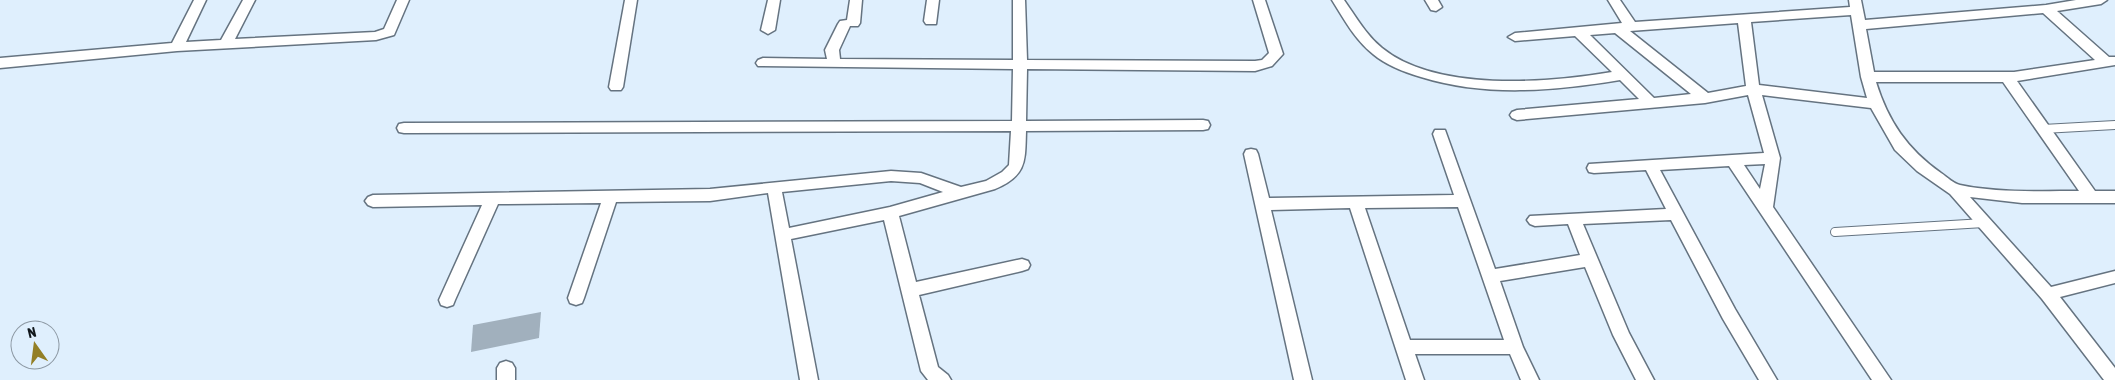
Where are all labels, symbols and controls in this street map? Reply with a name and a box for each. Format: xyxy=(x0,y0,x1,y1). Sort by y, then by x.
north arrow xyxy=(10,320,60,370)
text: N xyxy=(26,324,38,341)

